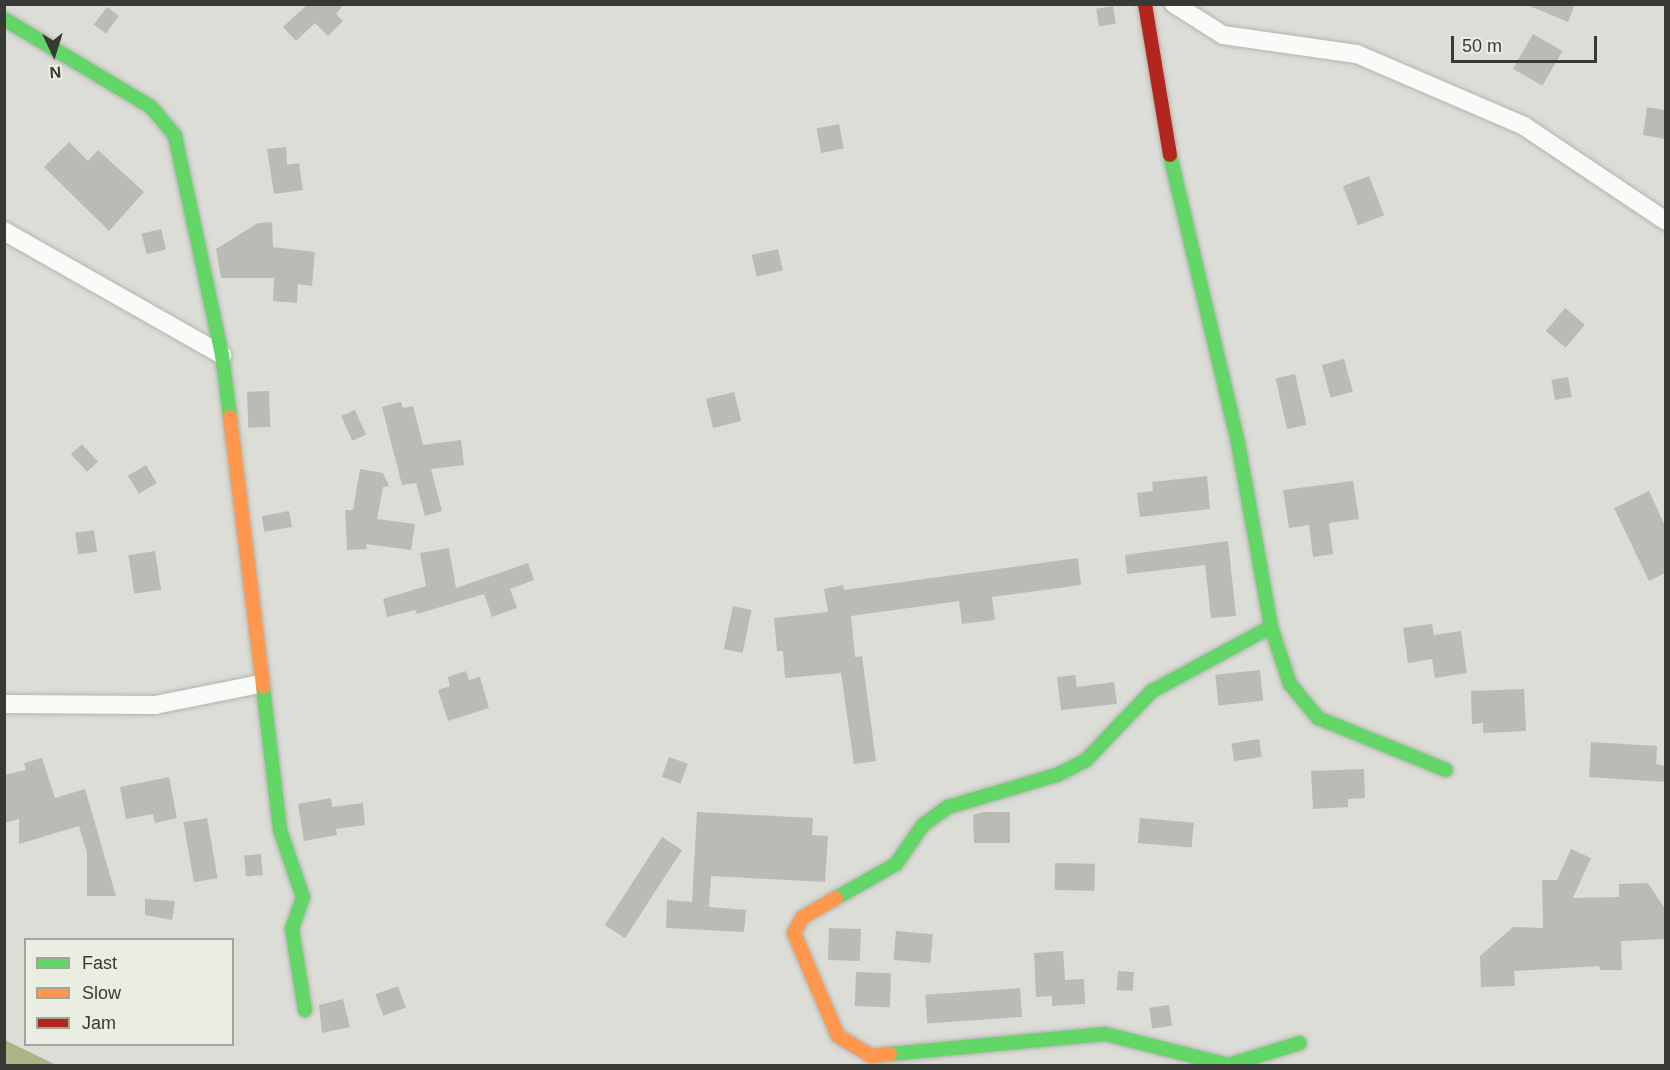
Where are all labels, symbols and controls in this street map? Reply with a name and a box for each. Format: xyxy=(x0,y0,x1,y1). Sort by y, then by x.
north arrow xyxy=(24,24,84,84)
scale bar xyxy=(1454,24,1600,62)
text: 50 m xyxy=(1462,36,1502,56)
text: N xyxy=(49,64,62,81)
legend xyxy=(24,938,234,1046)
text: Fast xyxy=(82,953,117,973)
text: Slow xyxy=(82,983,121,1003)
text: Jam xyxy=(82,1013,116,1033)

